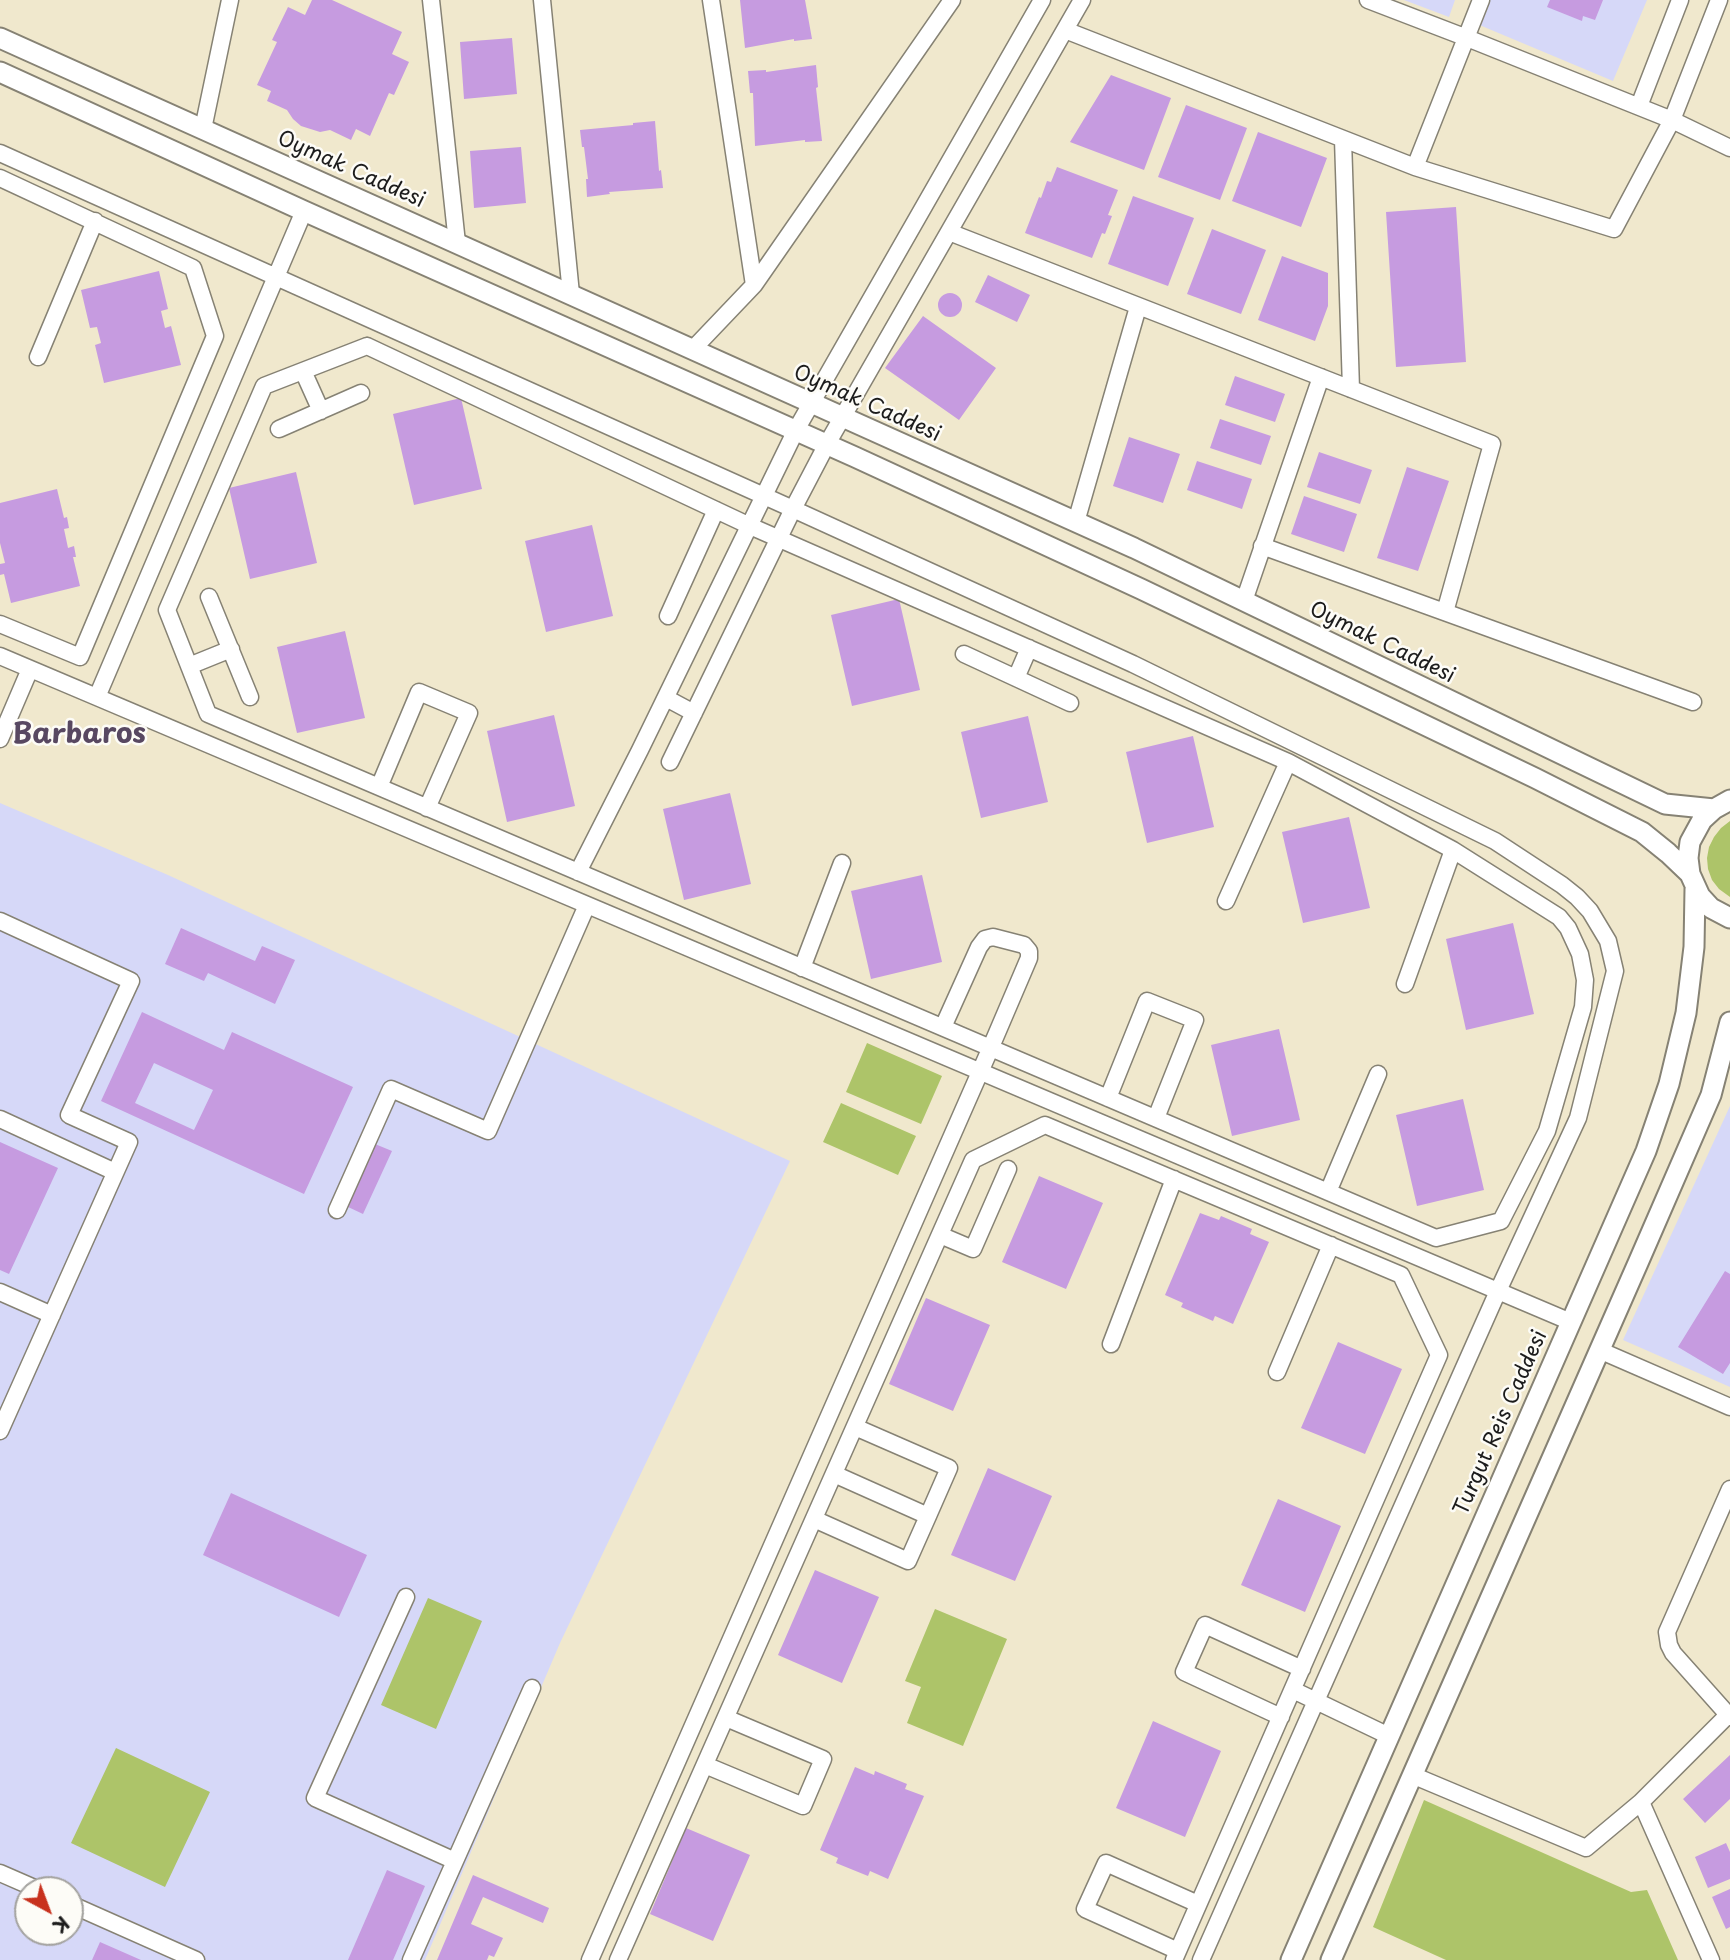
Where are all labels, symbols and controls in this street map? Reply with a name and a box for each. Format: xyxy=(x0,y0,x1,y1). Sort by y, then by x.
street label: Oymak Caddesi xyxy=(273,126,429,214)
street label: Oymak Caddesi xyxy=(789,360,945,448)
street label: Oymak Caddesi xyxy=(1305,597,1459,689)
district label: Barbaros xyxy=(12,718,146,752)
street label: Turgut Reis Caddesi xyxy=(1449,1327,1553,1519)
north arrow xyxy=(14,1876,84,1946)
text: K xyxy=(47,1910,76,1940)

